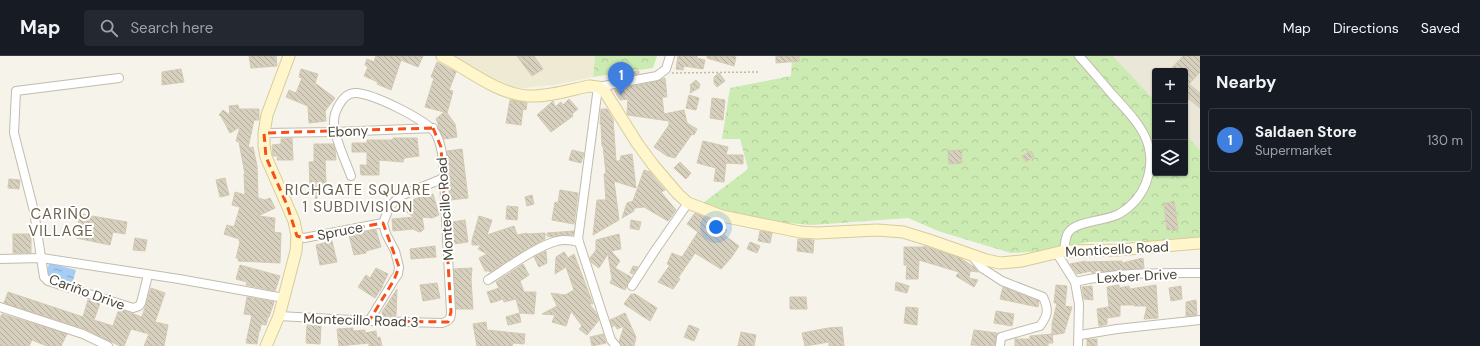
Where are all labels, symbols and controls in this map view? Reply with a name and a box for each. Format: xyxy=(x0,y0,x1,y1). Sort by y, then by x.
search box xyxy=(84,10,364,46)
text: Map xyxy=(20,15,60,40)
icon: search xyxy=(98,17,120,39)
text: Search here xyxy=(130,18,213,38)
text: Map xyxy=(1283,19,1311,37)
text: Directions xyxy=(1333,19,1399,37)
text: Saved xyxy=(1421,19,1460,37)
pin: 1 xyxy=(608,62,634,95)
map controls xyxy=(1152,68,1188,176)
button: + xyxy=(1152,68,1188,104)
text: Nearby xyxy=(1216,71,1276,93)
button: − xyxy=(1152,104,1188,140)
street label: Ebony xyxy=(327,121,369,141)
text: Saldaen Store xyxy=(1255,122,1357,142)
text: 1 xyxy=(1228,132,1232,149)
text: 130 m xyxy=(1427,132,1463,149)
button: layers xyxy=(1152,140,1188,176)
text: Supermarket xyxy=(1255,142,1332,159)
street label: Montecillo Road xyxy=(432,157,458,261)
district label: RICHGATE SQUARE 1 SUBDIVISION xyxy=(285,180,431,217)
district label: CARIÑO VILLAGE xyxy=(28,204,94,241)
your location xyxy=(706,217,726,237)
street label: Spruce xyxy=(316,218,364,244)
street label: Monticello Road xyxy=(1065,237,1169,261)
street label: Lexber Drive xyxy=(1096,265,1178,287)
street label: Cariño Drive xyxy=(47,270,127,314)
street label: Montecillo Road 3 xyxy=(303,309,419,331)

